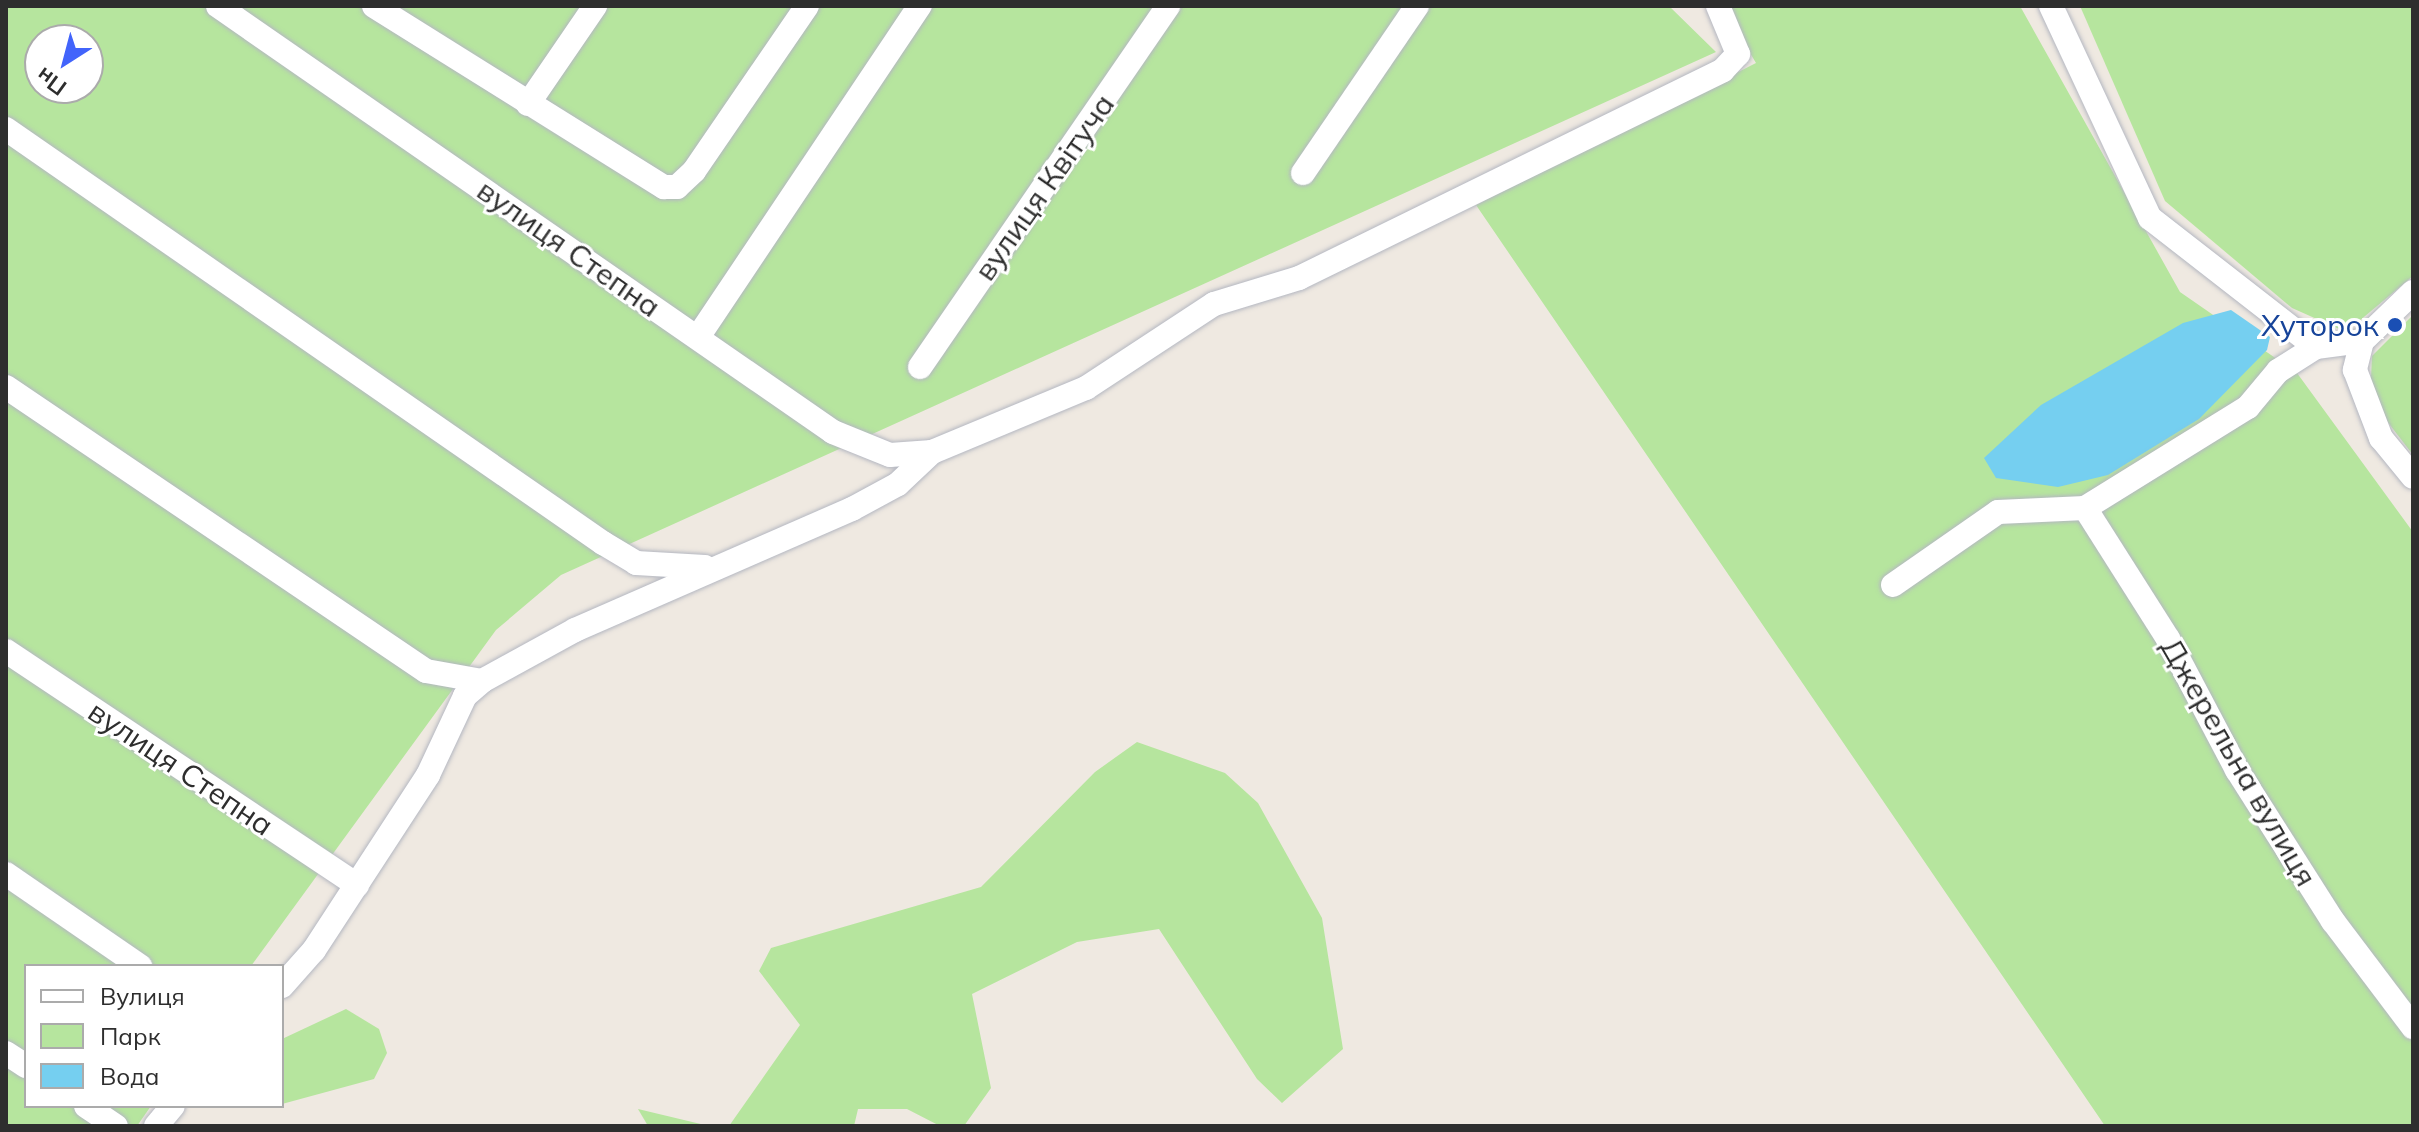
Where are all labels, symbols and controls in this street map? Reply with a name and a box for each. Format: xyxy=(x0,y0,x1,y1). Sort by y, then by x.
north arrow xyxy=(24,24,104,104)
text: Пн xyxy=(30,61,72,102)
street label: вулиця Квітуча xyxy=(966,87,1122,287)
street label: вулиця Степна xyxy=(471,172,667,324)
place label: Хуторок xyxy=(2261,307,2379,343)
marker: Хуторок xyxy=(2386,316,2404,334)
street label: Джерельна вулиця xyxy=(2153,632,2325,892)
street label: вулиця Степна xyxy=(82,693,280,843)
legend xyxy=(24,964,284,1108)
text: Вулиця xyxy=(100,981,185,1011)
text: Парк xyxy=(100,1021,161,1051)
text: Вода xyxy=(100,1061,160,1091)

